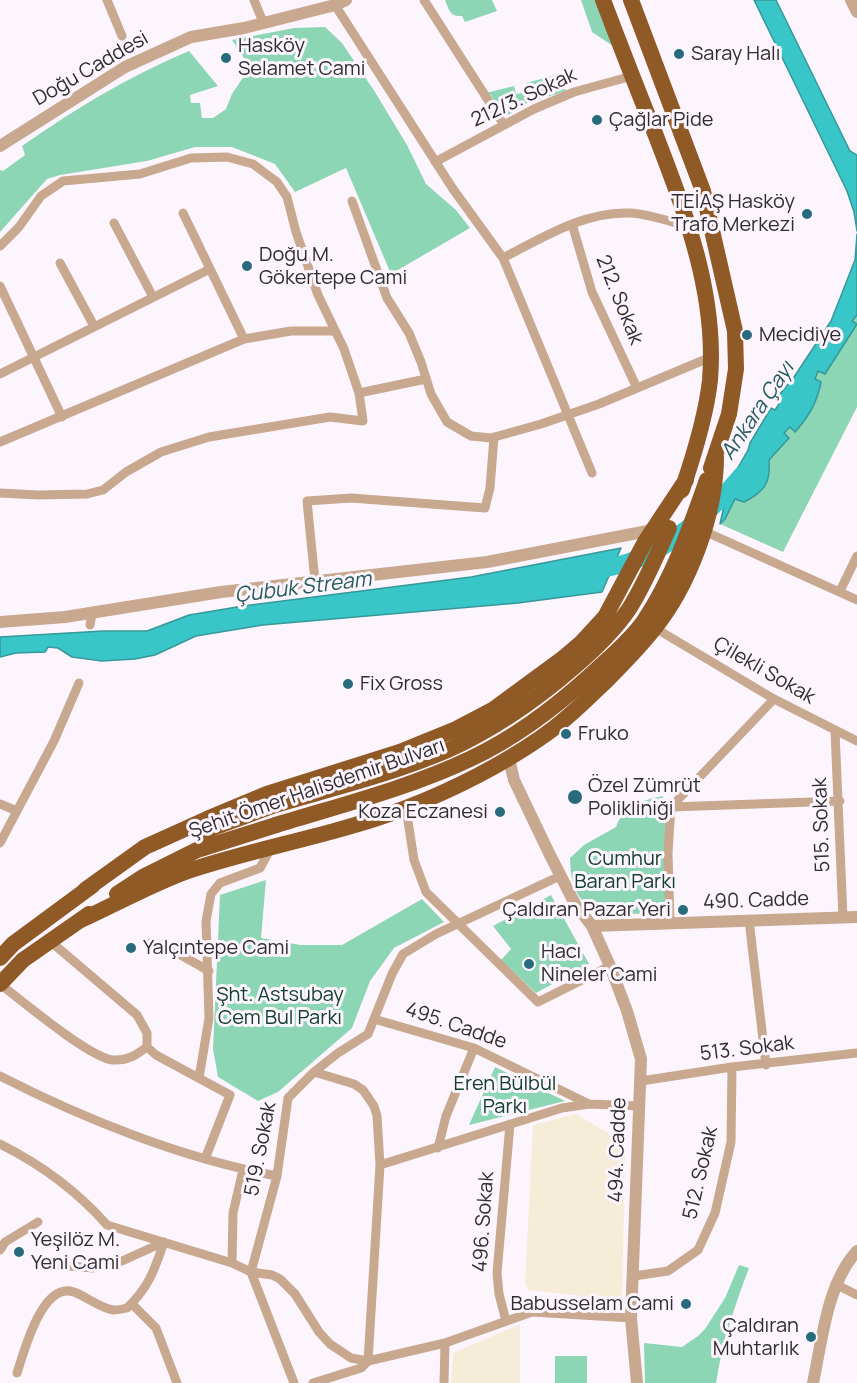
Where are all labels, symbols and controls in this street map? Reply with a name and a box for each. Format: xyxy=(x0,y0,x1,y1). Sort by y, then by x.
street label: Doğu Caddesi xyxy=(29,26,153,112)
place label: Hasköy Selamet Cami xyxy=(238,34,365,81)
place label: Saray Halı xyxy=(691,42,780,66)
marker: Saray Halı xyxy=(672,47,686,61)
marker: Hasköy Selamet Cami xyxy=(219,51,233,65)
street label: 212/3. Sokak xyxy=(467,63,581,133)
place label: Çağlar Pide xyxy=(609,108,714,132)
marker: Çağlar Pide xyxy=(590,113,604,127)
place label: TEİAŞ Hasköy Trafo Merkezi xyxy=(671,190,795,237)
marker: TEİAŞ Hasköy Trafo Merkezi xyxy=(800,207,814,221)
place label: Doğu M. Gökertepe Cami xyxy=(259,243,407,290)
street label: 212. Sokak xyxy=(590,252,648,348)
marker: Doğu M. Gökertepe Cami xyxy=(240,259,254,273)
place label: Mecidiye xyxy=(759,323,841,347)
marker: Mecidiye xyxy=(740,328,754,342)
water label: Ankara Çayı xyxy=(716,357,800,465)
water label: Çubuk Stream xyxy=(233,567,373,609)
street label: Çilekli Sokak xyxy=(709,632,819,710)
place label: Fix Gross xyxy=(360,672,443,696)
marker: Fix Gross xyxy=(341,677,355,691)
place label: Fruko xyxy=(578,722,629,746)
marker: Fruko xyxy=(559,727,573,741)
street label: Şehit Ömer Halisdemir Bulvarı xyxy=(186,734,448,844)
place label: Özel Zümrüt Polikliniği xyxy=(588,774,701,821)
street label: 515. Sokak xyxy=(808,777,836,873)
marker: Özel Zümrüt Polikliniği xyxy=(566,788,584,806)
place label: Koza Eczanesi xyxy=(358,800,488,824)
marker: Koza Eczanesi xyxy=(493,805,507,819)
park label: Cumhur Baran Parkı xyxy=(574,847,676,894)
street label: 490. Cadde xyxy=(703,887,809,915)
place label: Çaldıran Pazar Yeri xyxy=(502,898,671,922)
marker: Çaldıran Pazar Yeri xyxy=(676,903,690,917)
place label: Yalçıntepe Cami xyxy=(143,936,289,960)
place label: Hacı Nineler Cami xyxy=(541,940,657,987)
marker: Yalçıntepe Cami xyxy=(124,941,138,955)
marker: Hacı Nineler Cami xyxy=(522,957,536,971)
park label: Şht. Astsubay Cem Bul Parkı xyxy=(216,983,344,1030)
street label: 495. Cadde xyxy=(402,997,510,1055)
street label: 513. Sokak xyxy=(699,1031,795,1067)
park label: Eren Bülbül Parkı xyxy=(454,1072,556,1119)
street label: 494. Cadde xyxy=(604,1097,632,1203)
street label: 519. Sokak xyxy=(240,1100,282,1198)
street label: 512. Sokak xyxy=(679,1124,723,1222)
street label: 496. Sokak xyxy=(469,1171,499,1273)
place label: Yeşilöz M. Yeni Cami xyxy=(31,1228,120,1275)
marker: Yeşilöz M. Yeni Cami xyxy=(12,1245,26,1259)
place label: Babusselam Cami xyxy=(510,1292,674,1316)
marker: Babusselam Cami xyxy=(679,1297,693,1311)
place label: Çaldıran Muhtarlık xyxy=(713,1314,799,1361)
marker: Çaldıran Muhtarlık xyxy=(804,1330,818,1344)

